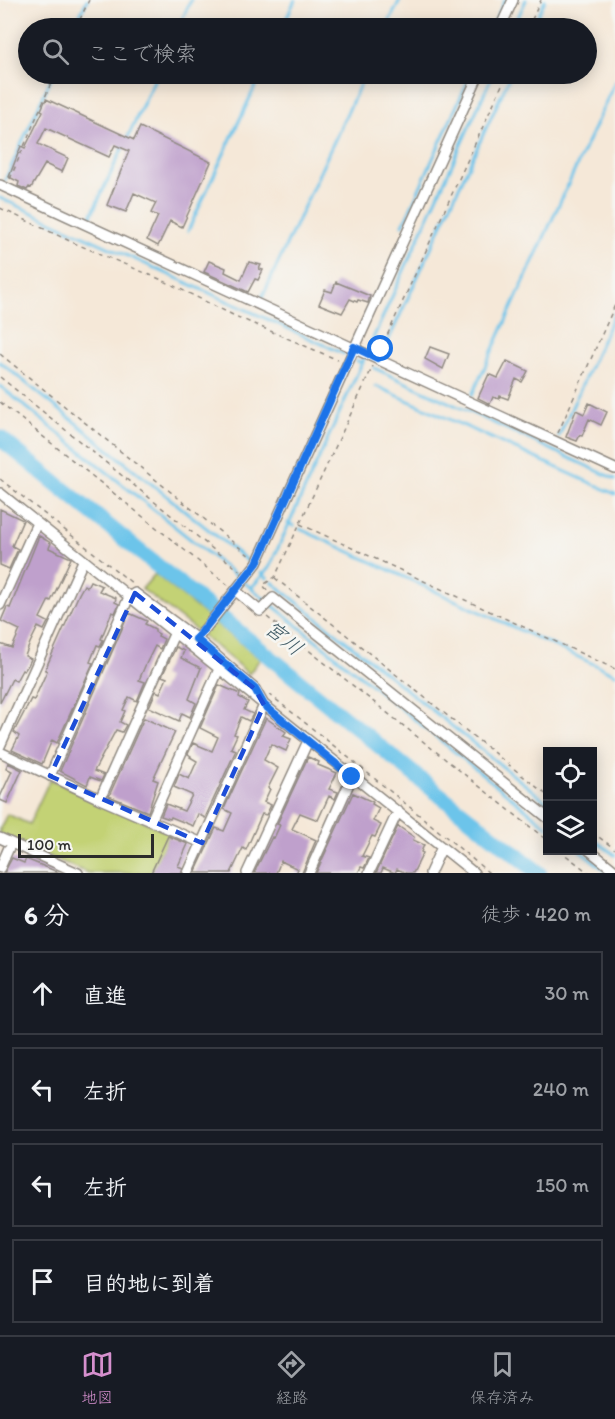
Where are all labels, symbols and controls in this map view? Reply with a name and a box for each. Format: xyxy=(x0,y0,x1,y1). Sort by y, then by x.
search box xyxy=(18,18,597,84)
icon: search xyxy=(39,35,72,68)
text: ここで検索 xyxy=(87,40,197,67)
route start xyxy=(367,335,393,361)
water label: 宮川 xyxy=(260,615,309,661)
map controls xyxy=(543,747,597,855)
button: locate xyxy=(543,747,597,801)
route end xyxy=(338,763,364,789)
button: layers xyxy=(543,801,597,855)
scale bar xyxy=(18,831,154,858)
text: 100 m xyxy=(27,835,71,854)
text: 6 分 xyxy=(24,899,70,931)
text: 徒歩 · 420 m xyxy=(481,902,591,926)
icon: ahead xyxy=(26,977,59,1010)
text: 30 m xyxy=(544,981,589,1005)
text: 直進 xyxy=(83,982,127,1009)
icon: left xyxy=(26,1073,59,1106)
text: 240 m xyxy=(533,1077,589,1101)
text: 左折 xyxy=(83,1078,127,1105)
icon: left xyxy=(26,1169,59,1202)
text: 150 m xyxy=(536,1173,589,1197)
text: 左折 xyxy=(83,1174,127,1201)
icon: arrive xyxy=(26,1265,59,1298)
text: 目的地に到着 xyxy=(83,1270,215,1297)
tab: 地図 xyxy=(81,1348,114,1408)
tab: 経路 xyxy=(275,1348,308,1408)
tab: 保存済み xyxy=(470,1348,534,1408)

